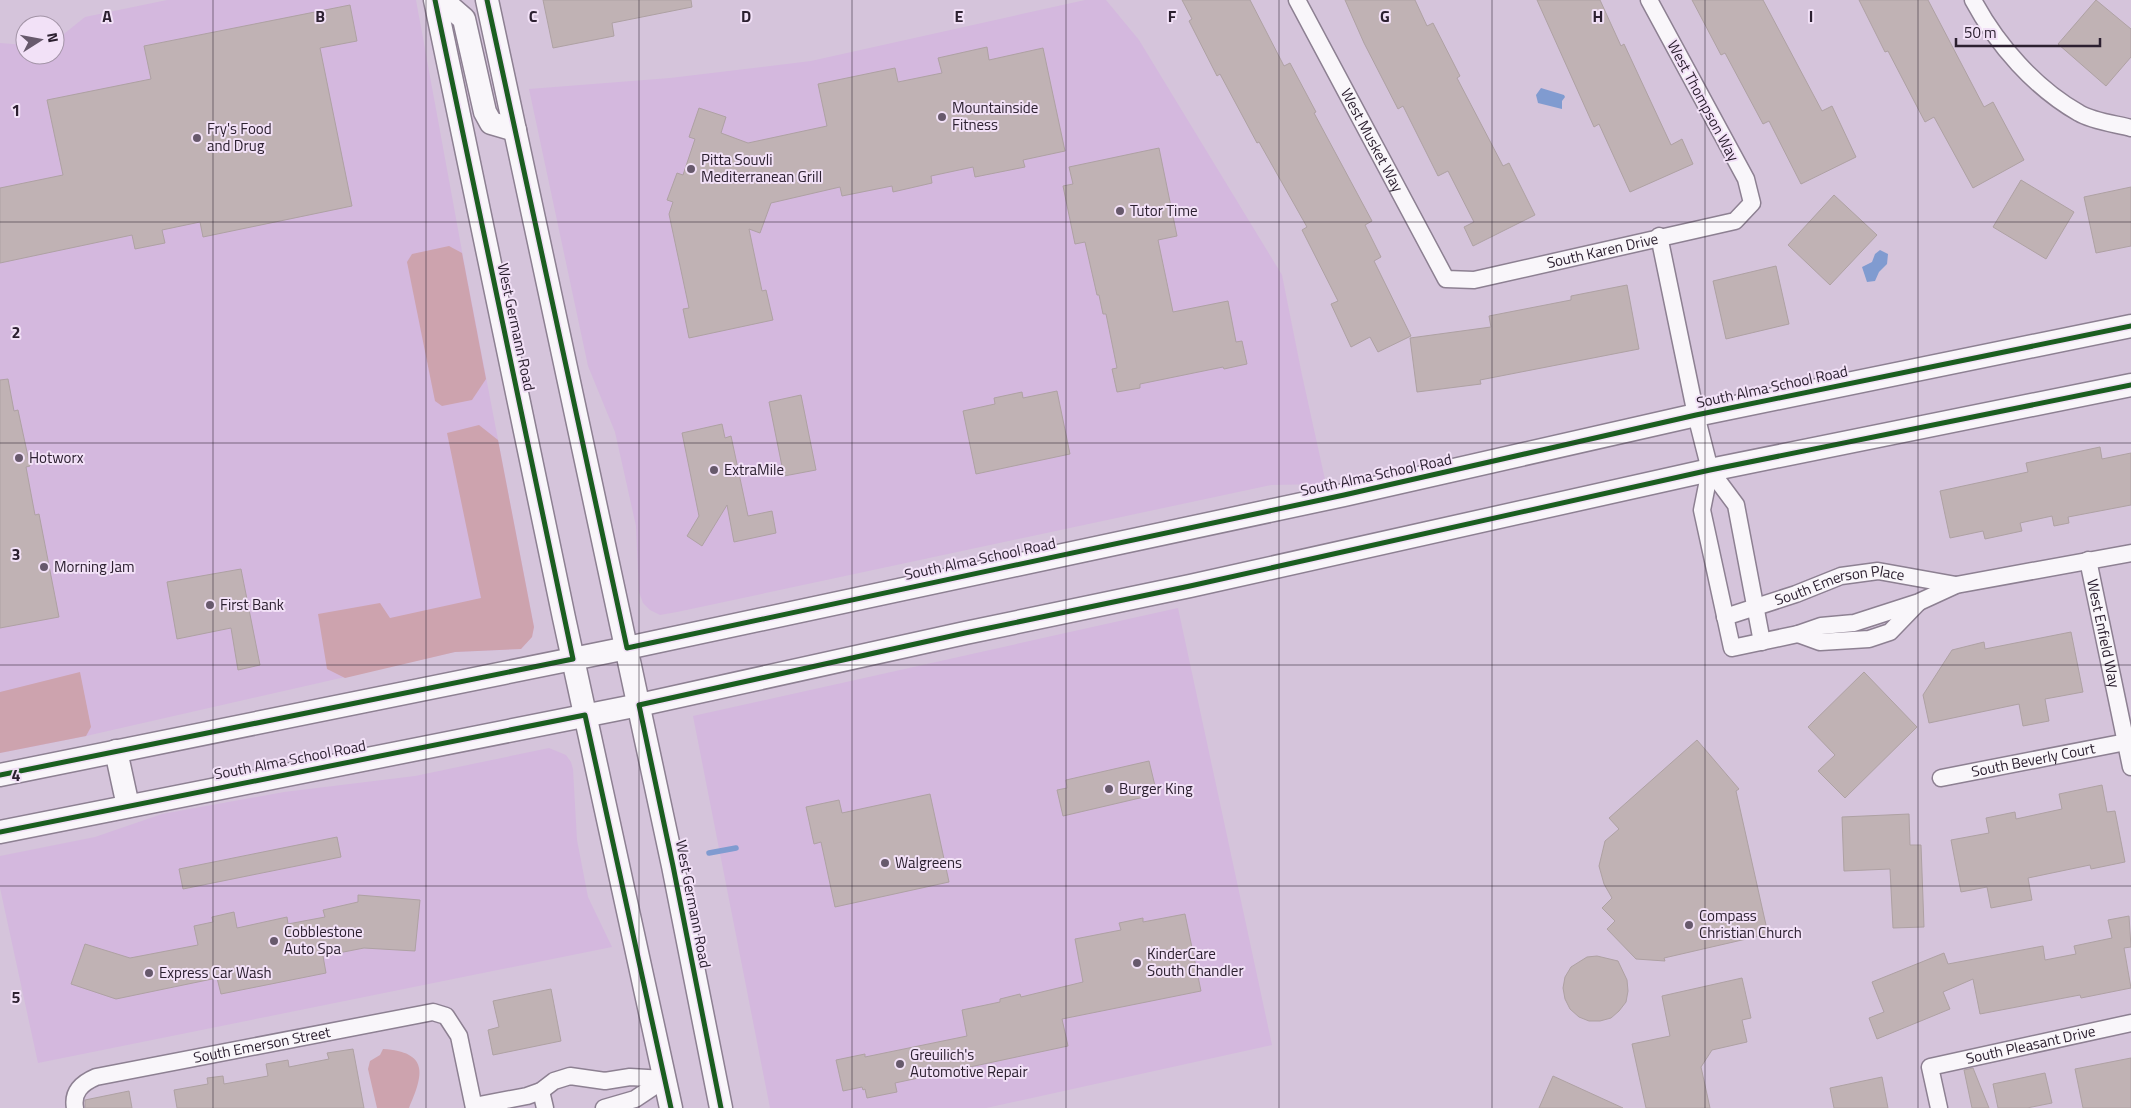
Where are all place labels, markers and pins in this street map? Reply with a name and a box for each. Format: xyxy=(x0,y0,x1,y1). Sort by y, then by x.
place label: Mountainside Fitness xyxy=(952,96,1038,136)
marker: Mountainside Fitness xyxy=(936,111,948,123)
place label: Fry's Food and Drug xyxy=(207,117,272,157)
marker: Fry's Food and Drug xyxy=(191,132,203,144)
place label: Pitta Souvli Mediterranean Grill xyxy=(701,148,822,188)
marker: Pitta Souvli Mediterranean Grill xyxy=(685,163,697,175)
place label: Tutor Time xyxy=(1130,199,1198,222)
marker: Tutor Time xyxy=(1114,205,1126,217)
place label: Hotworx xyxy=(29,446,84,469)
marker: Hotworx xyxy=(13,452,25,464)
place label: ExtraMile xyxy=(724,458,784,481)
marker: ExtraMile xyxy=(708,464,720,476)
place label: Morning Jam xyxy=(54,555,134,578)
marker: Morning Jam xyxy=(38,561,50,573)
place label: First Bank xyxy=(220,593,284,616)
marker: First Bank xyxy=(204,599,216,611)
place label: Burger King xyxy=(1119,777,1193,800)
marker: Burger King xyxy=(1103,783,1115,795)
place label: Walgreens xyxy=(895,851,962,874)
marker: Walgreens xyxy=(879,857,891,869)
place label: Compass Christian Church xyxy=(1699,904,1802,944)
marker: Compass Christian Church xyxy=(1683,919,1695,931)
place label: Cobblestone Auto Spa xyxy=(284,920,363,960)
marker: Cobblestone Auto Spa xyxy=(268,935,280,947)
place label: KinderCare South Chandler xyxy=(1147,942,1244,982)
marker: KinderCare South Chandler xyxy=(1131,957,1143,969)
place label: Express Car Wash xyxy=(159,961,272,984)
marker: Express Car Wash xyxy=(143,967,155,979)
place label: Greuilich's Automotive Repair xyxy=(910,1043,1028,1083)
marker: Greuilich's Automotive Repair xyxy=(894,1058,906,1070)

